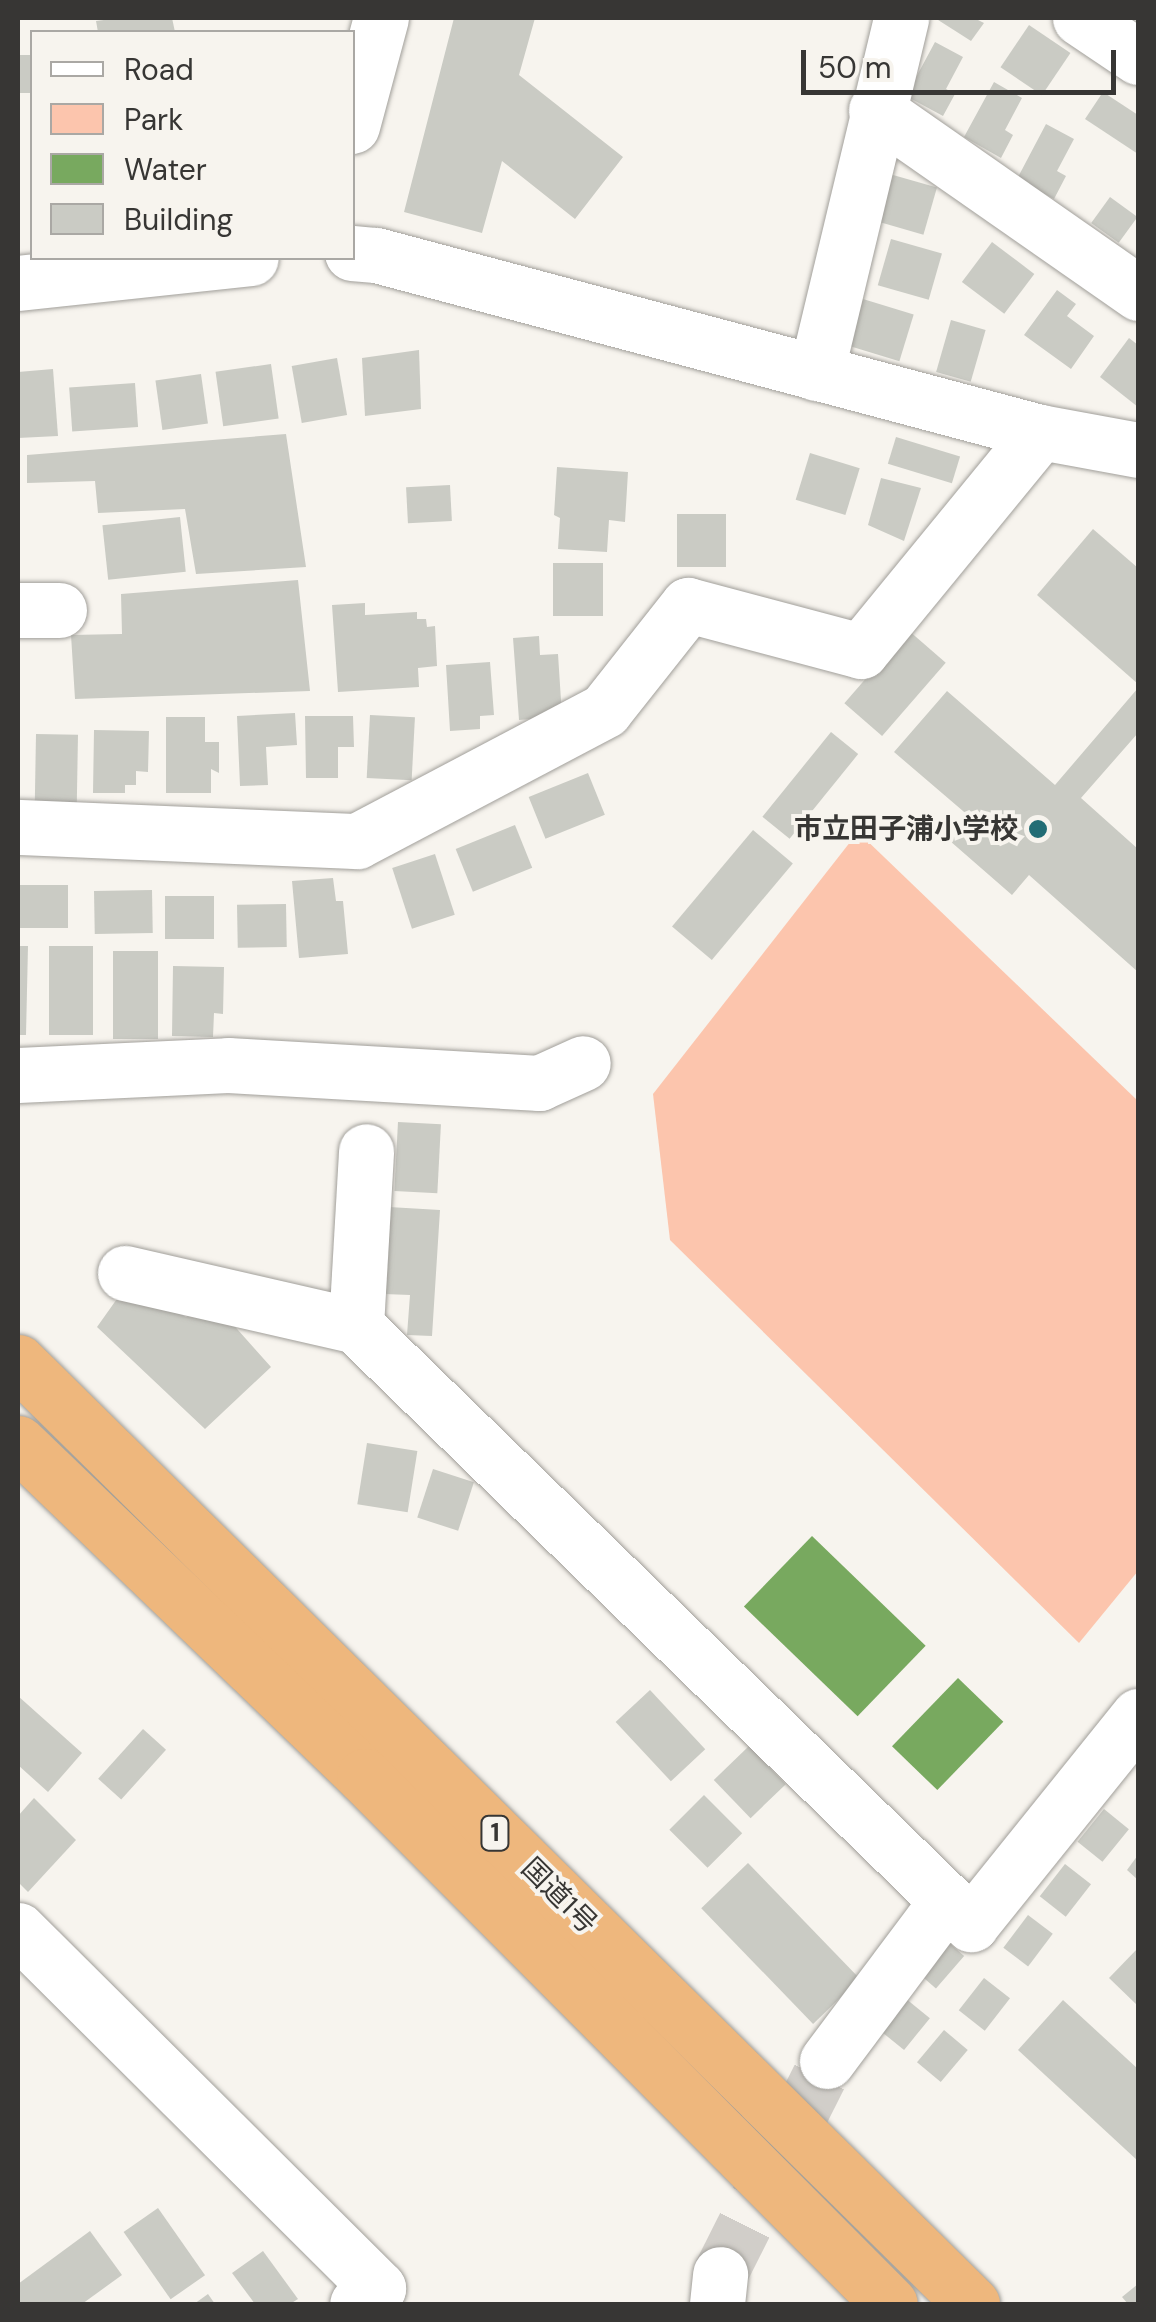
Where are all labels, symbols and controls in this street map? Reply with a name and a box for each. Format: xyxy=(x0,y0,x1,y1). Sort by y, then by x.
legend xyxy=(30,30,355,260)
scale bar xyxy=(806,30,1121,92)
text: 50 m xyxy=(818,48,892,87)
text: Road xyxy=(124,50,194,89)
text: Park xyxy=(124,100,183,139)
text: Water xyxy=(124,150,207,189)
text: Building xyxy=(124,200,233,239)
place label: 市立田子浦小学校 xyxy=(794,812,1018,846)
marker: 市立田子浦小学校 xyxy=(1027,818,1049,840)
road number: 1 xyxy=(480,1813,510,1853)
street label: 国道1号 xyxy=(514,1851,604,1941)

